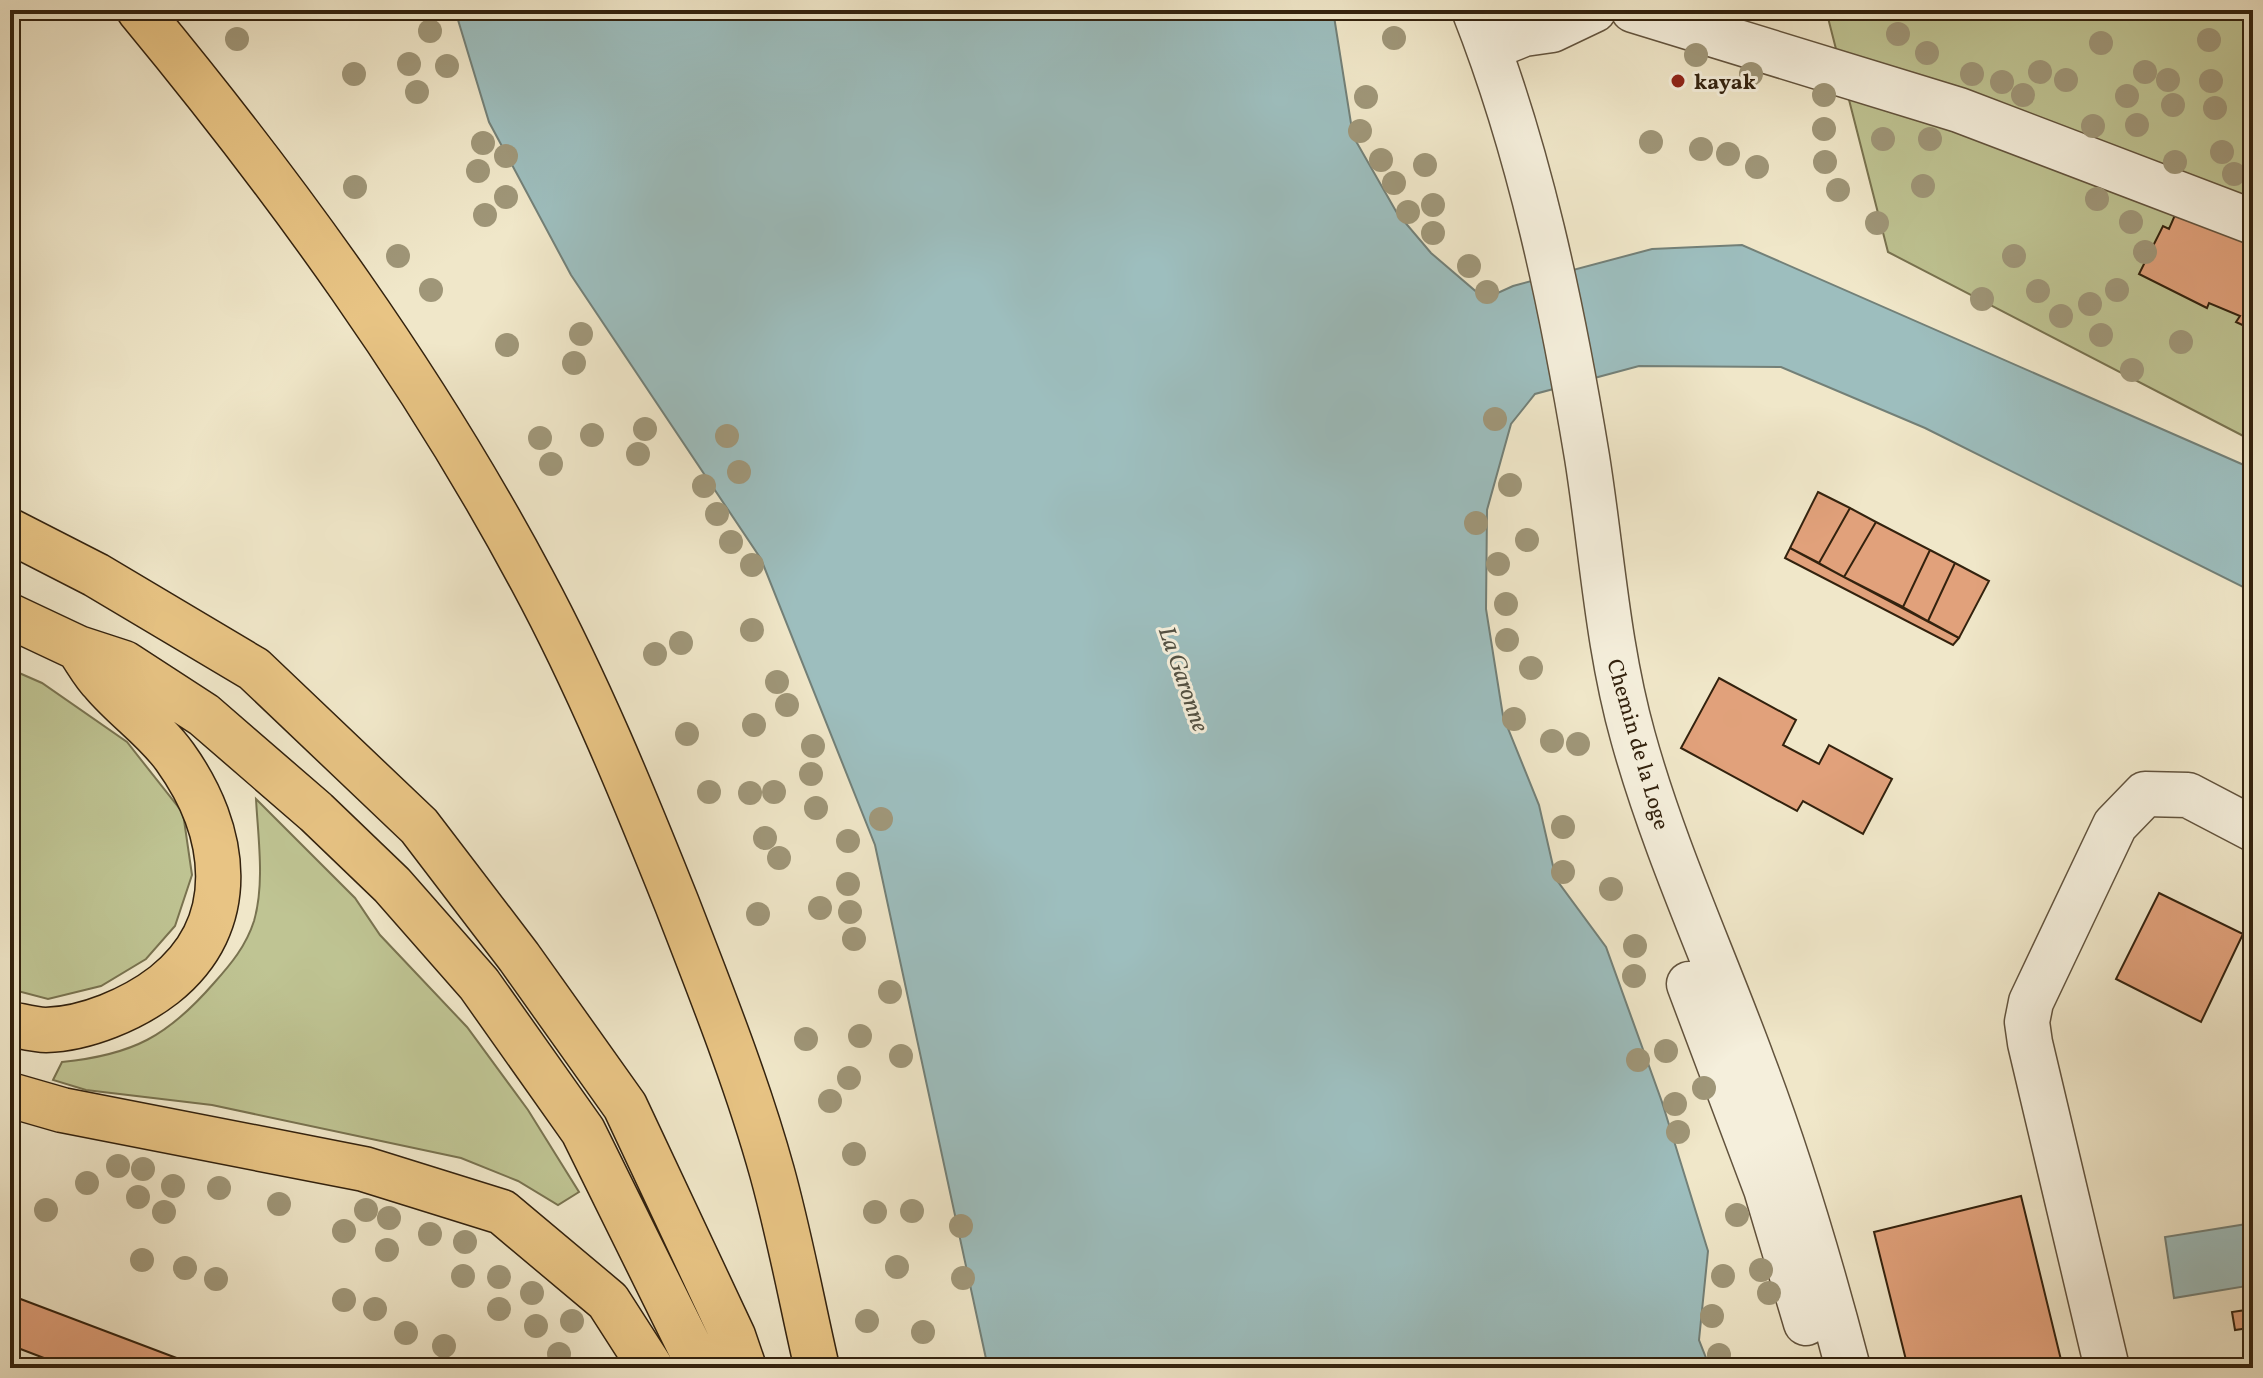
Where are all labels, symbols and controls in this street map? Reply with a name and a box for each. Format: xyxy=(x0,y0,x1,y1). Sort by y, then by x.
place label: kayak xyxy=(1694,68,1756,99)
marker: kayak xyxy=(1669,72,1687,90)
water label: La Garonne xyxy=(1148,622,1216,737)
street label: Chemin de la Loge xyxy=(1597,656,1676,834)

